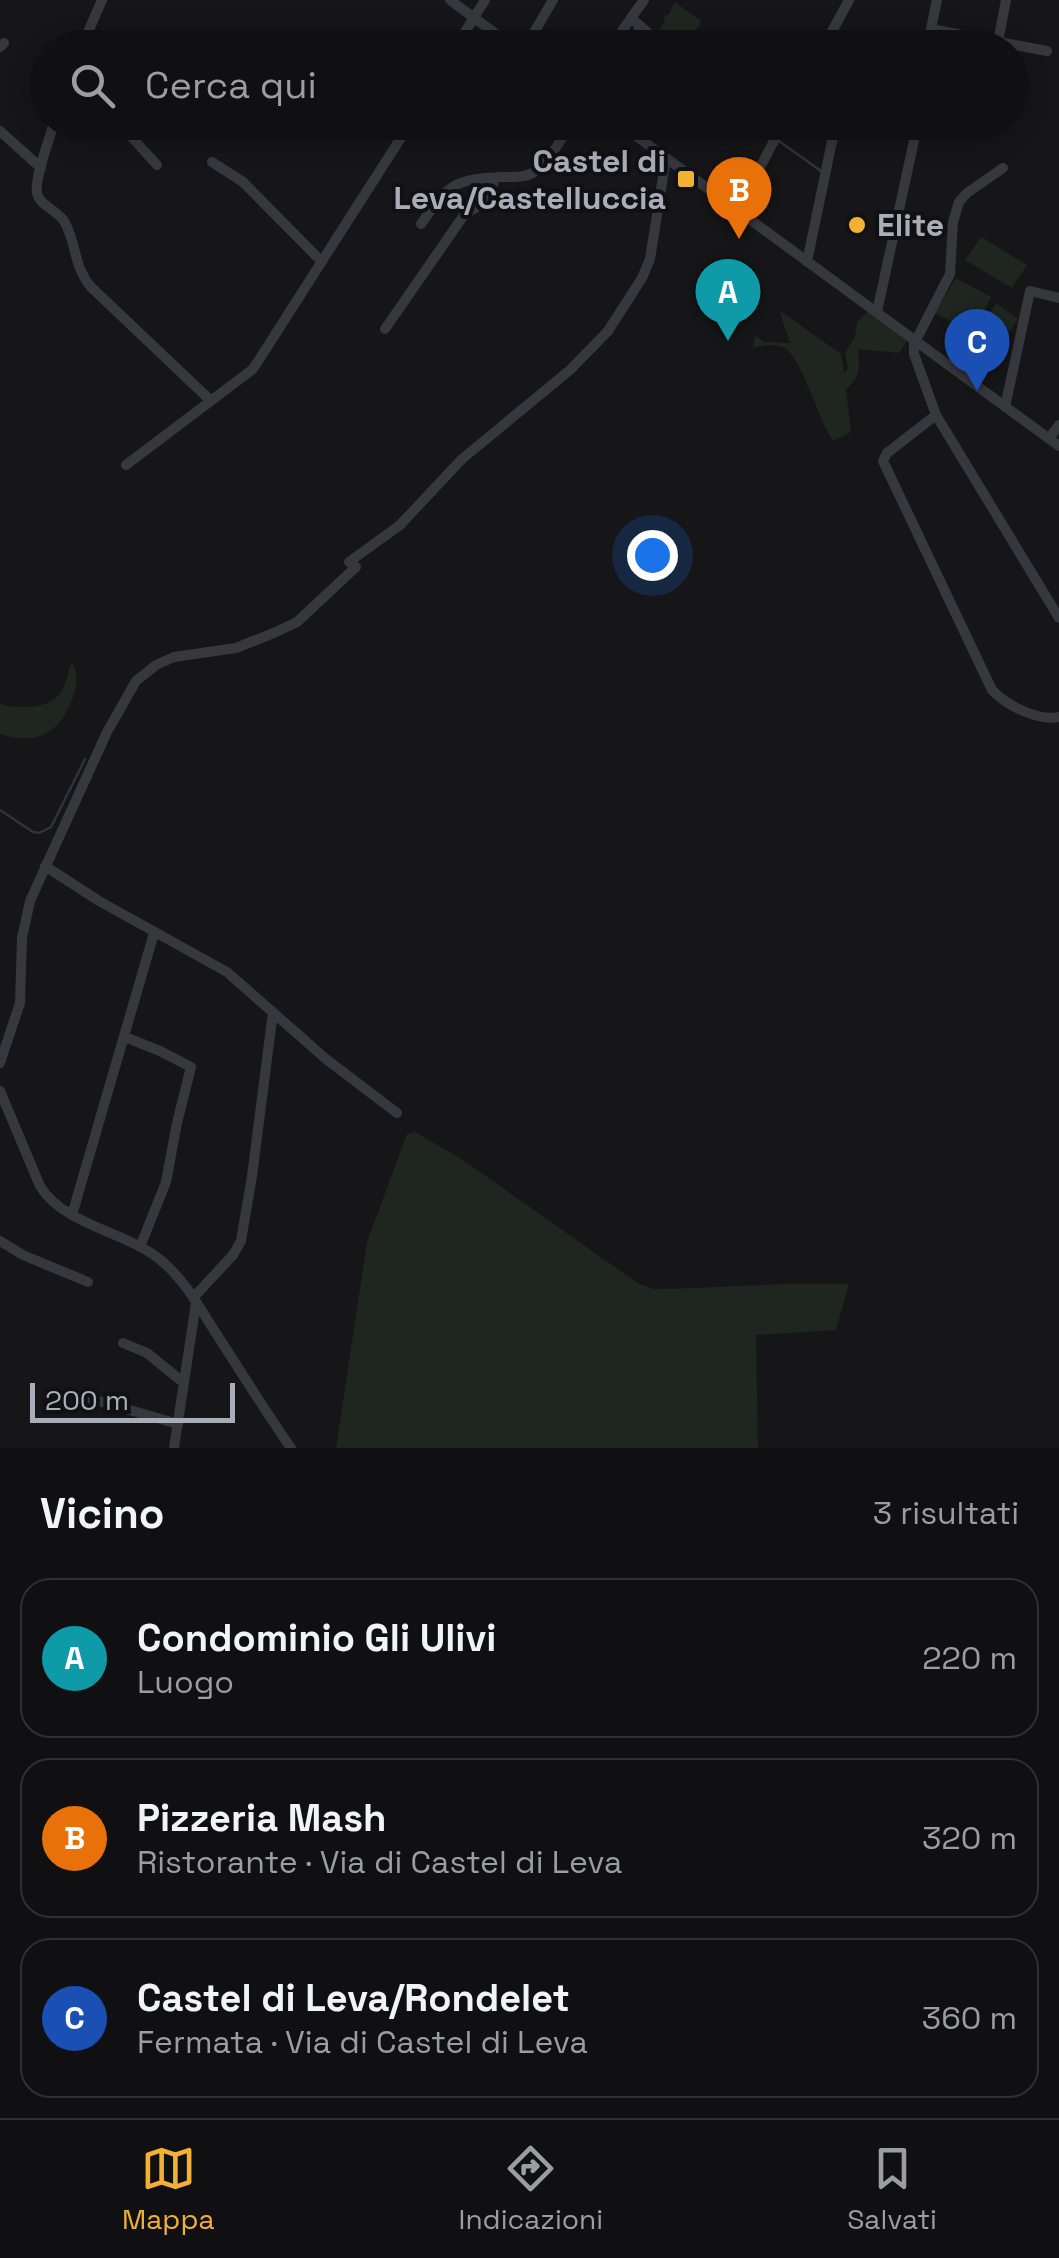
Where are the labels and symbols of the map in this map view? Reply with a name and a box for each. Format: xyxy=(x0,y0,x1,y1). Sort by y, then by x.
place label: Castel di Leva/Castelluccia xyxy=(393,141,666,218)
pin: B xyxy=(706,156,772,239)
marker: Castel di Leva/Castelluccia xyxy=(675,168,697,190)
place label: Elite xyxy=(877,205,944,245)
marker: Elite xyxy=(846,214,868,236)
pin: A xyxy=(696,258,760,341)
pin: C xyxy=(944,308,1010,391)
your location xyxy=(627,530,678,581)
scale bar xyxy=(30,1378,235,1422)

